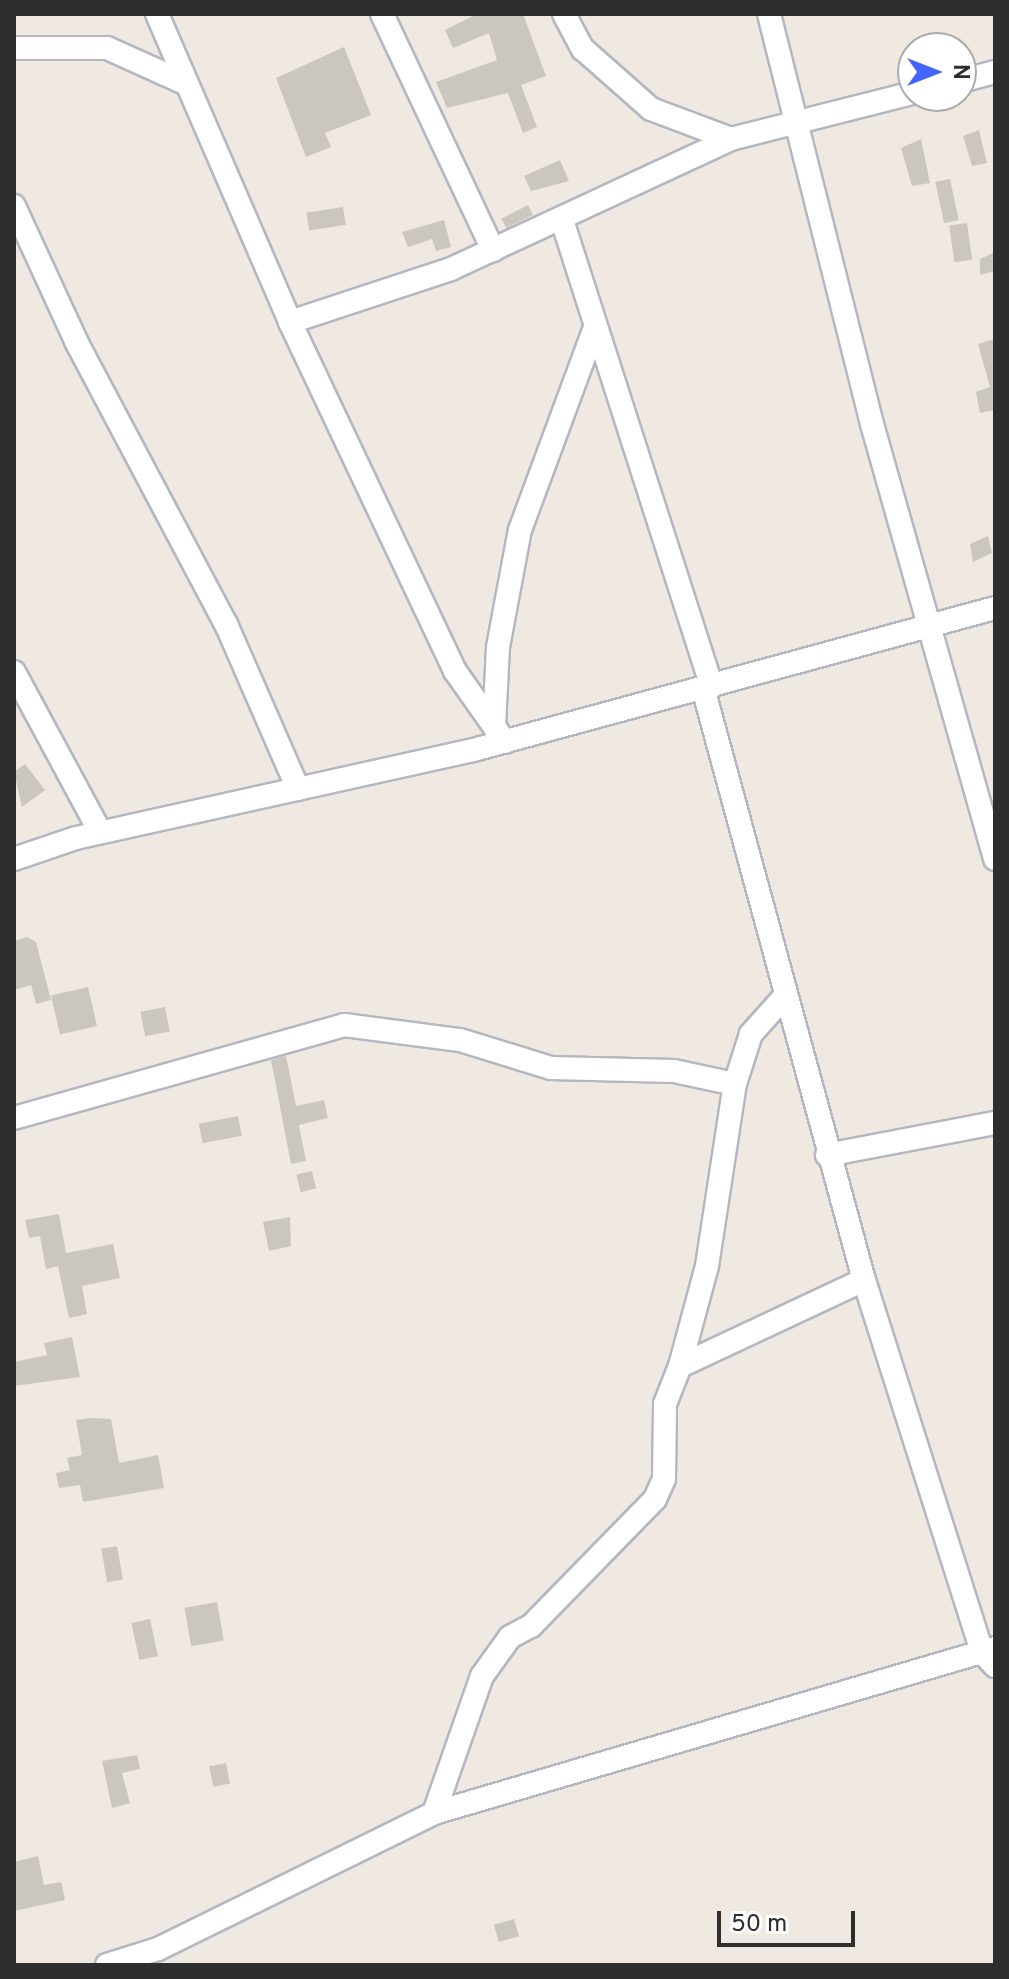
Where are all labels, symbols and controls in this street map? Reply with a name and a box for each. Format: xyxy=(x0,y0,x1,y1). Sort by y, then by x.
north arrow xyxy=(897,32,977,112)
text: N xyxy=(946,64,973,80)
scale bar xyxy=(721,1895,859,1945)
text: 50 m xyxy=(731,1910,787,1940)

